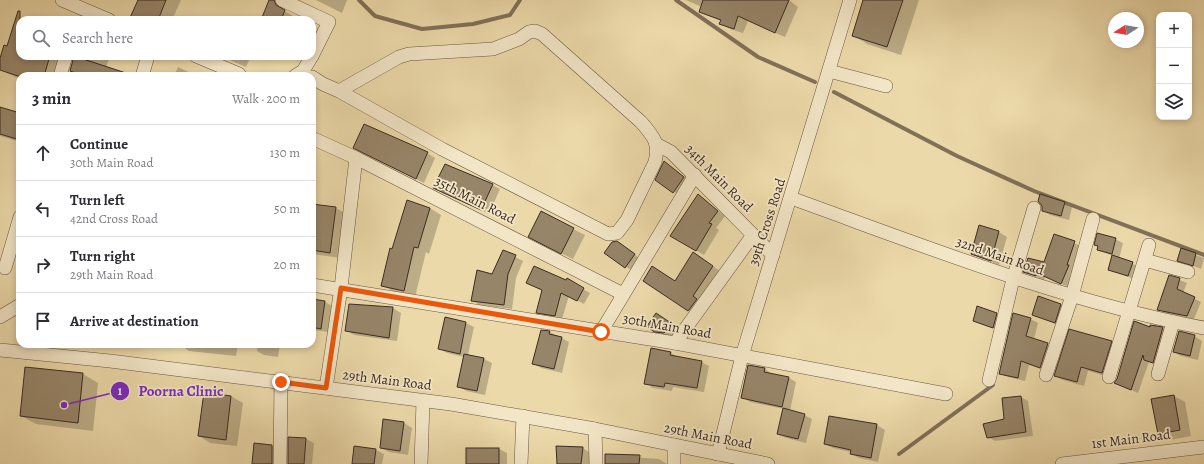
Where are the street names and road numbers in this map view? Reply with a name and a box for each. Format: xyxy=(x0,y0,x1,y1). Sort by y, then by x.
street label: 34th Main Road xyxy=(681,140,757,216)
street label: 35th Main Road xyxy=(431,171,519,229)
street label: 39th Cross Road xyxy=(744,175,790,268)
street label: 32nd Main Road xyxy=(953,232,1047,280)
street label: 30th Main Road xyxy=(621,309,713,343)
street label: 29th Main Road xyxy=(341,365,433,395)
street label: 29th Main Road xyxy=(662,418,754,454)
street label: 1st Main Road xyxy=(1090,425,1172,453)

